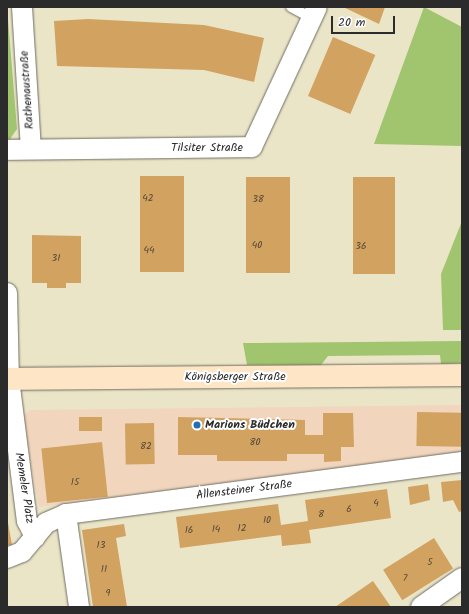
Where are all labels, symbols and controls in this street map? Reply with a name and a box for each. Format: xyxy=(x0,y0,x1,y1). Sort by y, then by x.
scale bar xyxy=(333,8,397,34)
text: 20 m xyxy=(338,13,365,32)
street label: Rathenaustraße xyxy=(17,50,37,130)
street label: Tilsiter Straße xyxy=(171,141,243,155)
house number: 42 xyxy=(142,193,154,205)
house number: 38 xyxy=(252,194,264,206)
house number: 40 xyxy=(252,240,262,252)
house number: 36 xyxy=(355,241,367,253)
house number: 44 xyxy=(143,245,155,257)
house number: 31 xyxy=(52,253,60,265)
street label: Königsberger Straße xyxy=(184,370,286,384)
place label: Marions Büdchen xyxy=(205,418,295,432)
marker: Marions Büdchen xyxy=(192,420,202,430)
house number: 80 xyxy=(249,437,261,449)
house number: 82 xyxy=(140,441,152,453)
street label: Memeler Platz xyxy=(11,451,37,525)
house number: 15 xyxy=(71,477,79,489)
street label: Allensteiner Straße xyxy=(195,477,293,503)
house number: 4 xyxy=(373,498,379,510)
house number: 6 xyxy=(346,504,352,516)
house number: 8 xyxy=(318,509,324,521)
house number: 10 xyxy=(263,515,271,527)
house number: 12 xyxy=(238,523,246,535)
house number: 14 xyxy=(212,524,220,536)
house number: 16 xyxy=(185,525,193,537)
house number: 13 xyxy=(97,540,105,552)
house number: 5 xyxy=(427,557,433,569)
house number: 11 xyxy=(101,564,107,576)
house number: 7 xyxy=(403,573,407,585)
house number: 9 xyxy=(106,588,110,600)

